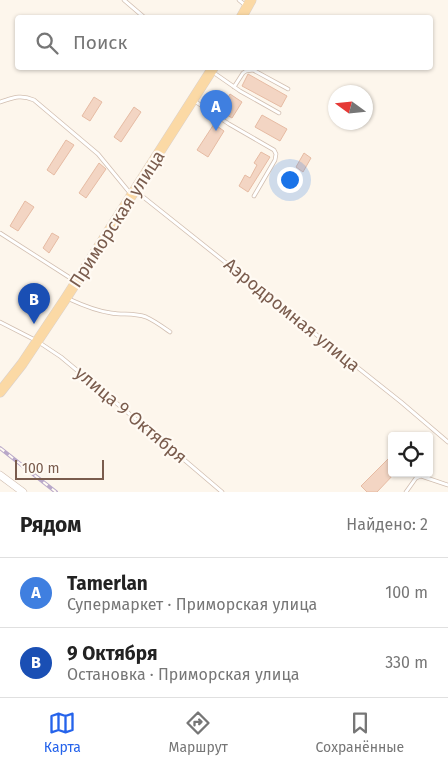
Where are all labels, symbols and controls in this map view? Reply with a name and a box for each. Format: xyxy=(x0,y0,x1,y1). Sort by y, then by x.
search box xyxy=(15,15,433,70)
icon: search xyxy=(33,29,61,57)
text: Поиск xyxy=(73,31,127,54)
north arrow xyxy=(328,85,373,130)
pin: A xyxy=(200,90,232,131)
street label: Приморская улица xyxy=(64,146,170,292)
your location xyxy=(277,167,303,193)
street label: Аэродромная улица xyxy=(220,253,364,377)
pin: B xyxy=(18,283,50,324)
street label: улица 9 Октября xyxy=(71,362,191,468)
map controls xyxy=(388,432,433,477)
button: locate xyxy=(388,432,433,477)
scale bar xyxy=(15,457,104,480)
text: 100 m xyxy=(22,460,59,477)
text: Рядом xyxy=(20,512,81,538)
text: Найдено: 2 xyxy=(346,515,428,534)
text: Tamerlan xyxy=(67,572,148,595)
text: A xyxy=(31,583,41,602)
text: 100 m xyxy=(385,583,428,602)
text: Супермаркет · Приморская улица xyxy=(67,595,317,614)
text: 9 Октября xyxy=(67,642,157,665)
text: B xyxy=(31,653,41,672)
text: 330 m xyxy=(385,653,428,672)
text: Остановка · Приморская улица xyxy=(67,665,299,684)
tab: Карта xyxy=(44,709,81,756)
tab: Маршрут xyxy=(169,709,228,756)
tab: Сохранённые xyxy=(316,709,404,756)

